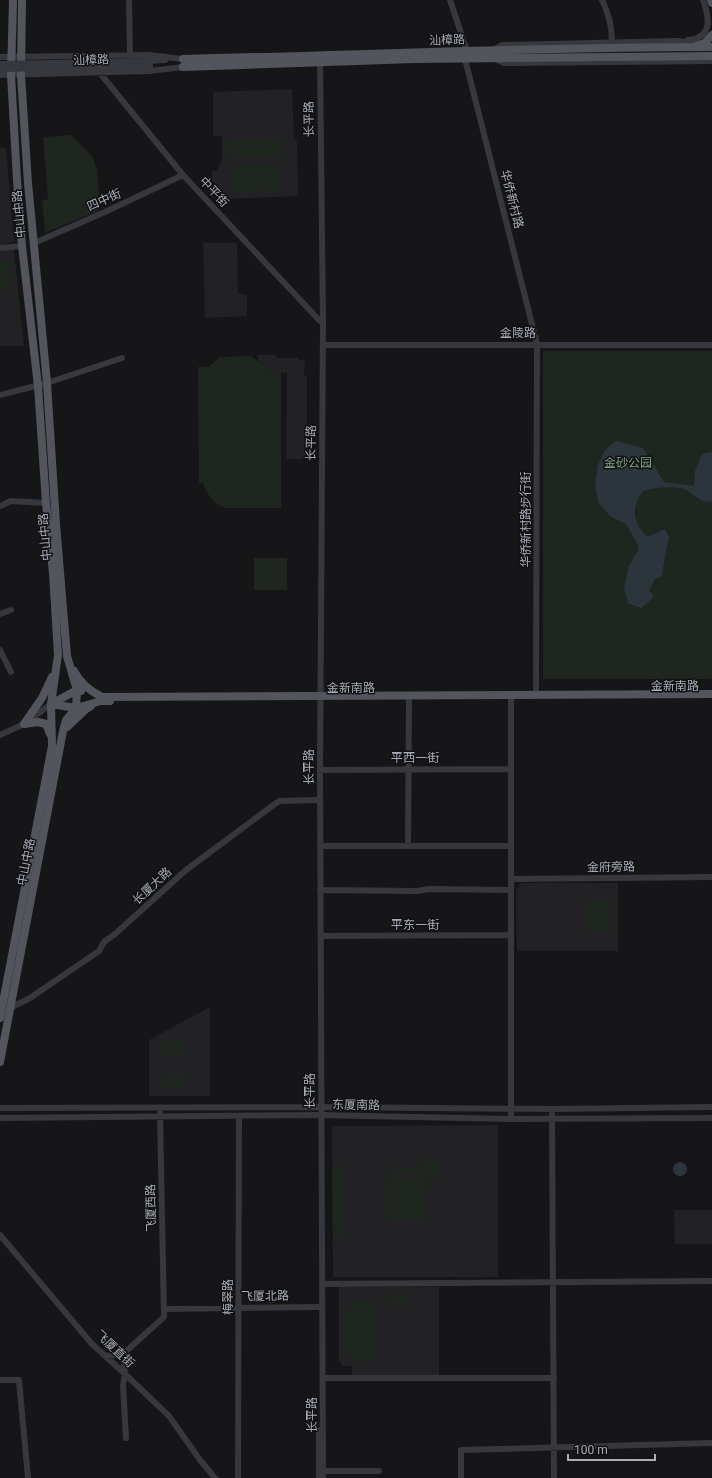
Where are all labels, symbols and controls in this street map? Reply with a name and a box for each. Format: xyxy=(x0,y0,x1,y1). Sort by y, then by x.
street label: 汕樟路 xyxy=(429,32,465,48)
street label: 汕樟路 xyxy=(73,52,109,68)
street label: 长平路 xyxy=(302,101,316,137)
street label: 华侨新村路 xyxy=(498,168,526,230)
street label: 中平街 xyxy=(197,174,231,210)
street label: 四中街 xyxy=(85,186,123,214)
street label: 中山中路 xyxy=(10,189,28,239)
street label: 金陵路 xyxy=(500,326,536,340)
street label: 长平路 xyxy=(304,425,318,461)
park label: 金砂公园 xyxy=(604,456,652,470)
street label: 华侨新村路步行街 xyxy=(519,472,533,568)
street label: 中山中路 xyxy=(36,512,54,562)
street label: 金新南路 xyxy=(651,679,699,693)
street label: 金新南路 xyxy=(327,681,375,695)
street label: 长平路 xyxy=(302,749,316,785)
street label: 平西一街 xyxy=(391,751,439,765)
street label: 中山中路 xyxy=(15,837,37,887)
street label: 金府旁路 xyxy=(587,860,635,874)
street label: 长厦大路 xyxy=(130,865,174,907)
street label: 平东一街 xyxy=(391,918,439,932)
street label: 长平路 xyxy=(303,1073,317,1109)
street label: 东厦南路 xyxy=(332,1098,380,1112)
street label: 飞厦西路 xyxy=(144,1184,158,1232)
street label: 梅翠路 xyxy=(221,1279,235,1315)
street label: 飞厦北路 xyxy=(241,1289,289,1303)
street label: 飞厦直街 xyxy=(93,1328,137,1370)
street label: 长平路 xyxy=(305,1397,319,1433)
scale bar xyxy=(568,1436,655,1462)
text: 100 m xyxy=(574,1443,608,1457)

